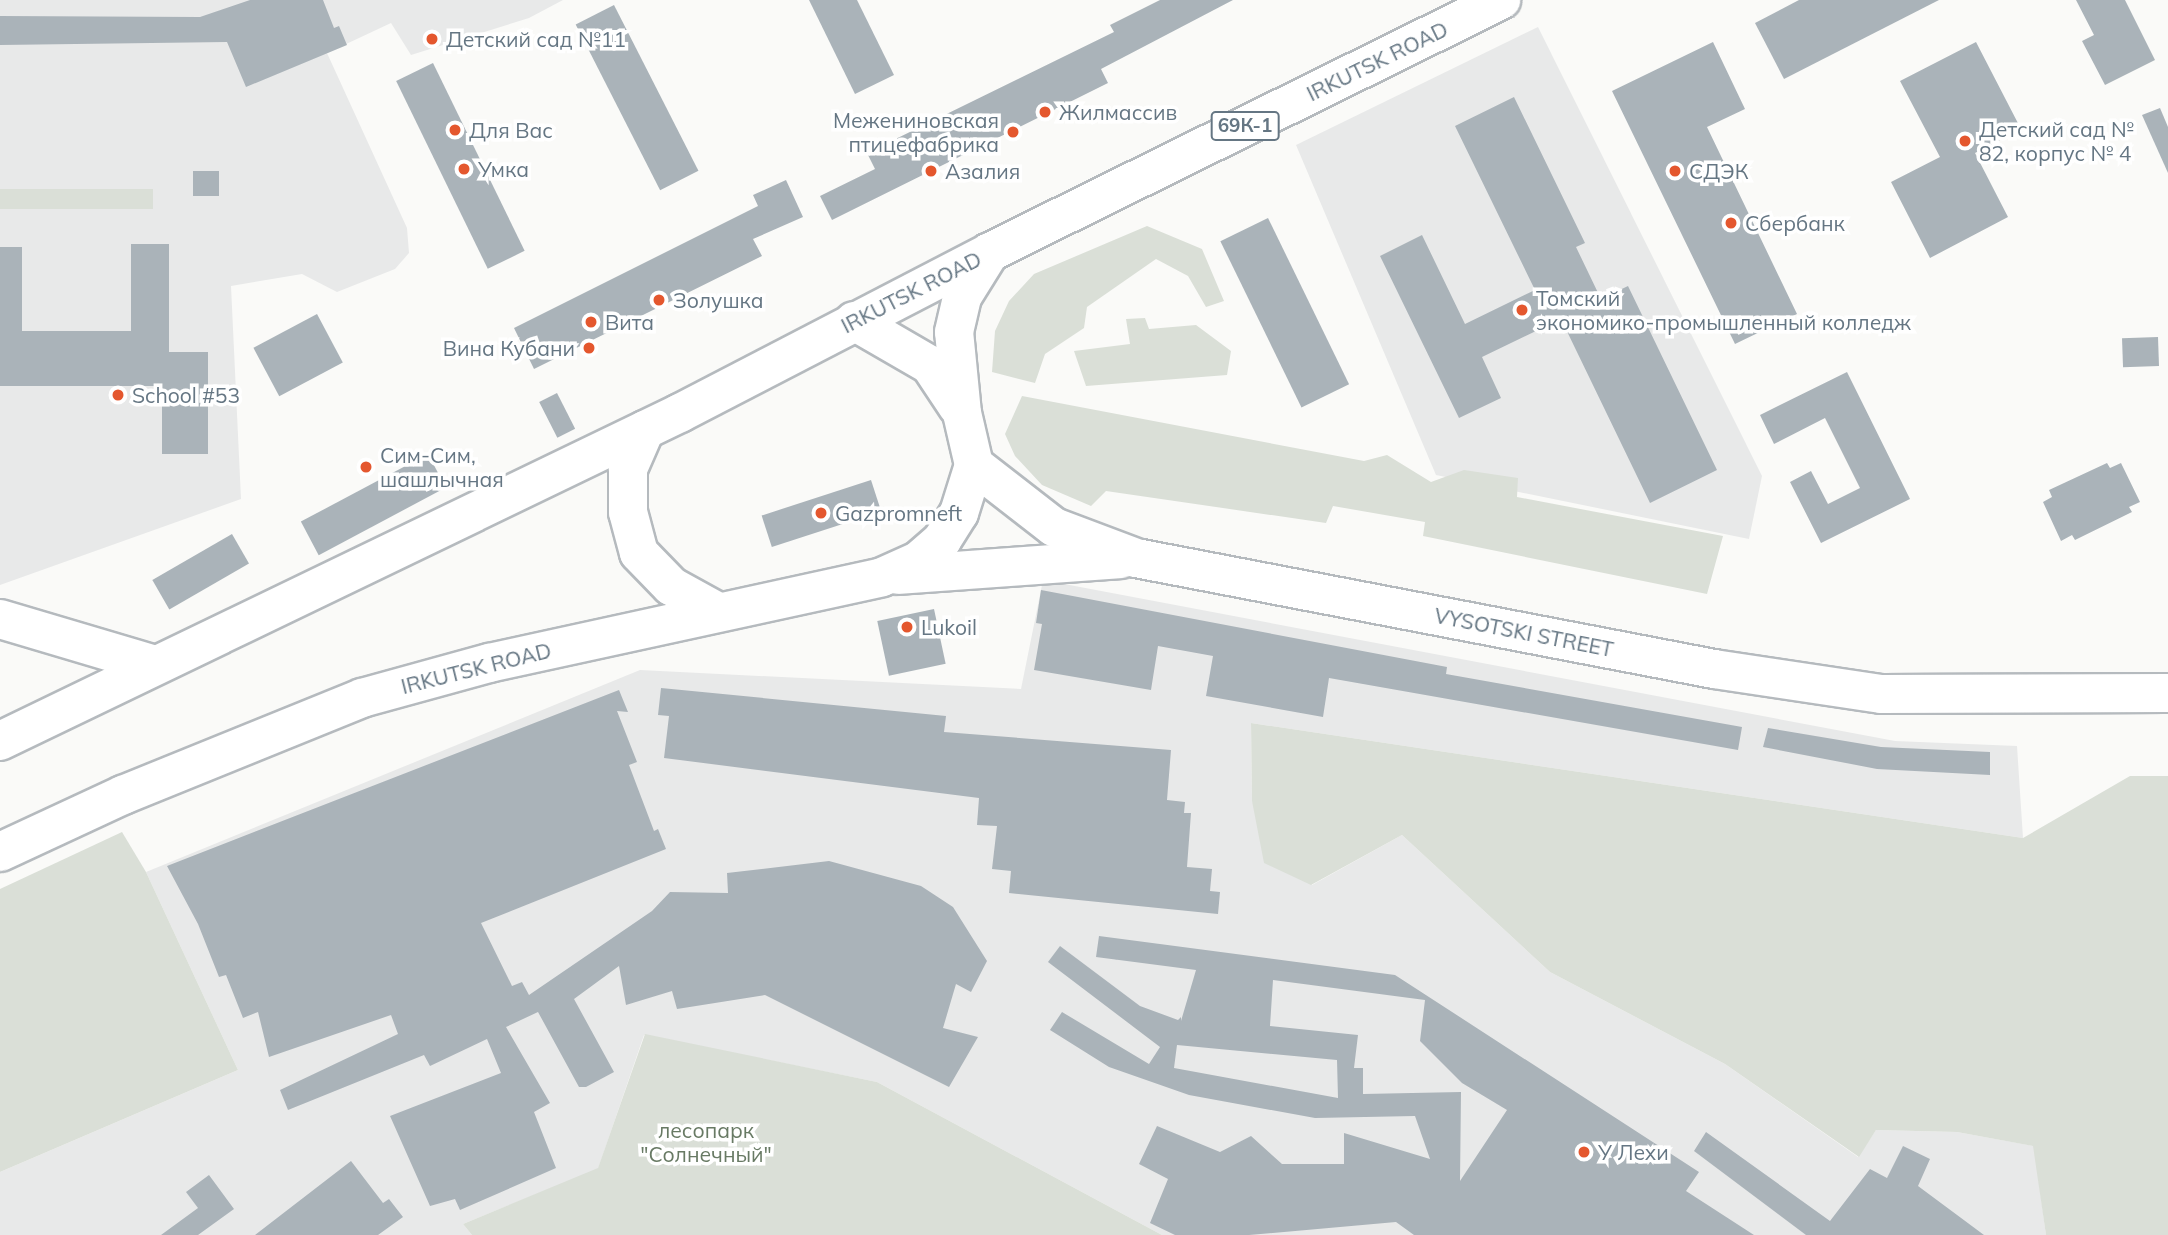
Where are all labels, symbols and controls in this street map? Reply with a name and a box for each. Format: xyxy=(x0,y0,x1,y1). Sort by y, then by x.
street label: IRKUTSK ROAD xyxy=(1302,16,1452,106)
place label: Детский сад №11 xyxy=(446,26,626,52)
marker: Детский сад №11 xyxy=(424,31,440,47)
place label: Жилмассив xyxy=(1059,99,1177,125)
marker: Жилмассив xyxy=(1037,104,1053,120)
place label: Межениновская птицефабрика xyxy=(833,107,999,157)
road number: 69К-1 xyxy=(1210,110,1280,142)
place label: Детский сад № 82, корпус № 4 xyxy=(1979,116,2134,166)
place label: Для Вас xyxy=(469,117,553,143)
marker: Для Вас xyxy=(447,122,463,138)
marker: Межениновская птицефабрика xyxy=(1005,124,1021,140)
marker: Детский сад № 82, корпус № 4 xyxy=(1957,133,1973,149)
place label: Умка xyxy=(478,156,529,182)
place label: Азалия xyxy=(945,158,1020,184)
place label: СДЭК xyxy=(1689,158,1748,184)
marker: Умка xyxy=(456,161,472,177)
marker: Азалия xyxy=(923,163,939,179)
marker: СДЭК xyxy=(1667,163,1683,179)
place label: Сбербанк xyxy=(1745,210,1845,236)
marker: Сбербанк xyxy=(1723,215,1739,231)
street label: IRKUTSK ROAD xyxy=(837,246,985,338)
place label: Томский экономико-промышленный колледж xyxy=(1536,285,1911,335)
place label: Золушка xyxy=(673,287,764,313)
marker: Золушка xyxy=(651,292,667,308)
marker: Томский экономико-промышленный колледж xyxy=(1514,302,1530,318)
place label: Вита xyxy=(605,309,654,335)
marker: Вита xyxy=(583,314,599,330)
place label: Вина Кубани xyxy=(443,335,575,361)
marker: Вина Кубани xyxy=(581,340,597,356)
place label: School #53 xyxy=(132,382,240,408)
marker: School #53 xyxy=(110,387,126,403)
place label: Сим-Сим, шашлычная xyxy=(380,442,504,492)
marker: Сим-Сим, шашлычная xyxy=(358,459,374,475)
place label: Gazpromneft xyxy=(835,500,962,526)
marker: Gazpromneft xyxy=(813,505,829,521)
street label: VYSOTSKI STREET xyxy=(1432,602,1616,662)
place label: Lukoil xyxy=(921,614,977,640)
marker: Lukoil xyxy=(899,619,915,635)
street label: IRKUTSK ROAD xyxy=(398,637,554,699)
park label: лесопарк "Солнечный" xyxy=(640,1117,772,1167)
place label: У Лехи xyxy=(1598,1139,1669,1165)
marker: У Лехи xyxy=(1576,1144,1592,1160)

